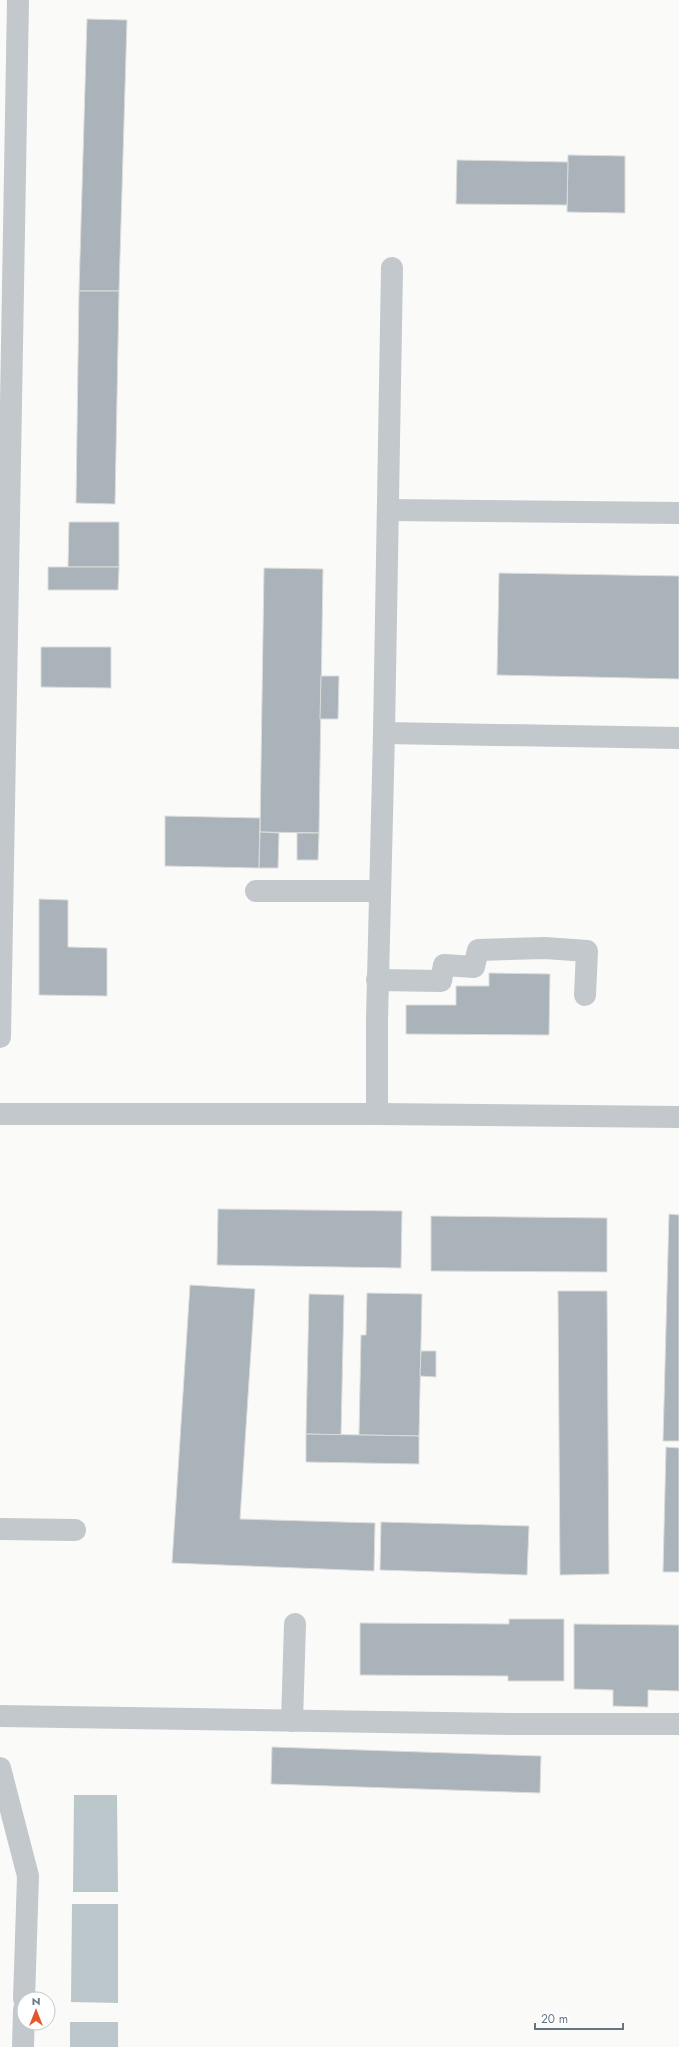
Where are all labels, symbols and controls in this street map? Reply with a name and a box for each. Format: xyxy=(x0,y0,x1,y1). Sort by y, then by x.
north arrow xyxy=(16,1991,56,2031)
text: N xyxy=(32,1993,40,2009)
scale bar xyxy=(535,2005,623,2031)
text: 20 m xyxy=(541,2010,568,2028)

